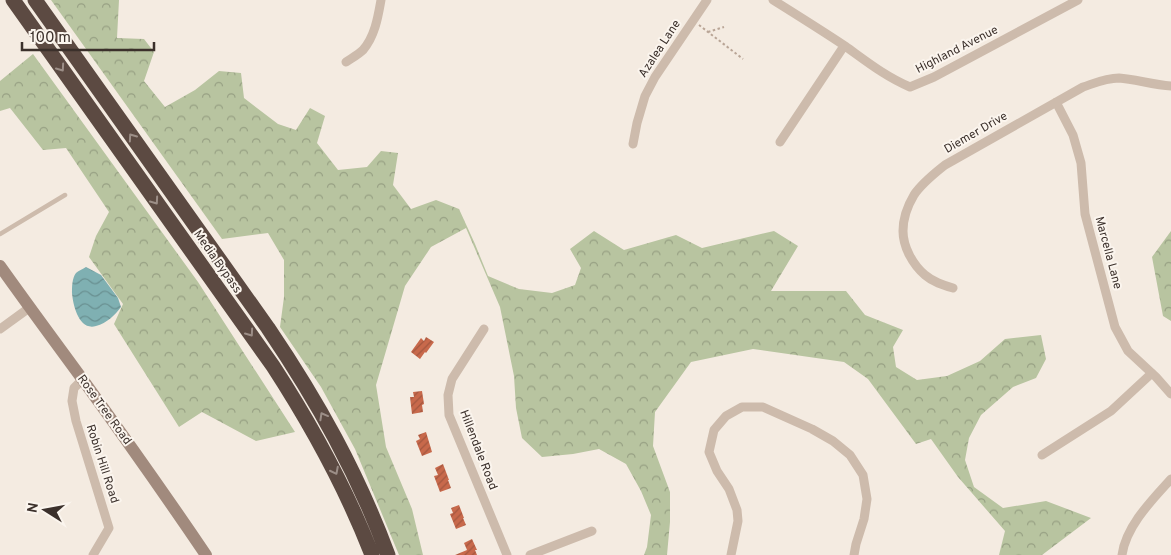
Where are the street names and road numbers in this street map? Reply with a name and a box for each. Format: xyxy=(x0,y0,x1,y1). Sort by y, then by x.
street label: Azalea Lane xyxy=(635,17,685,81)
street label: Highland Avenue xyxy=(913,22,1001,78)
street label: Diemer Drive xyxy=(941,108,1011,158)
street label: Marcella Lane xyxy=(1091,215,1125,291)
street label: Media Bypass xyxy=(189,227,245,297)
street label: Rose Tree Road xyxy=(73,372,135,448)
street label: Hillendale Road xyxy=(455,408,501,492)
street label: Robin Hill Road xyxy=(82,422,122,506)

